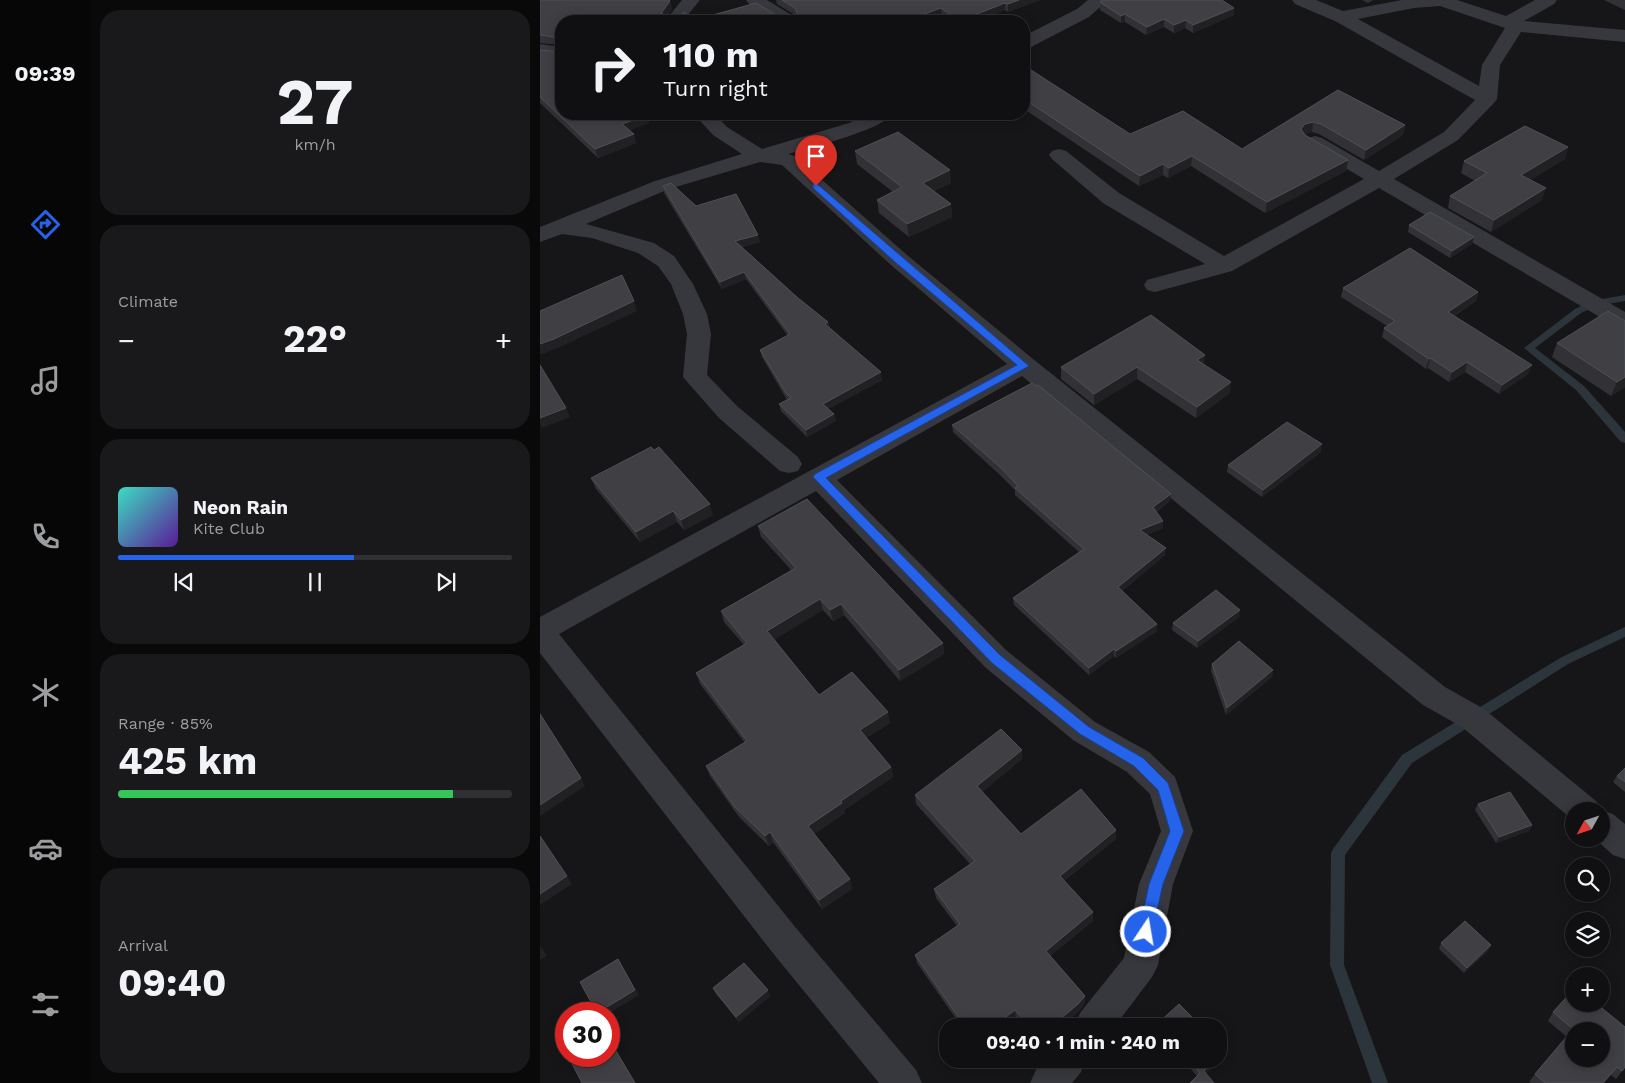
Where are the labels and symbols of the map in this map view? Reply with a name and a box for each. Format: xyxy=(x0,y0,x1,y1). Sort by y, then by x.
pin xyxy=(795,135,837,186)
north arrow xyxy=(1565,802,1610,848)
position arrow xyxy=(1119,905,1171,957)
speed limit sign: 30 xyxy=(555,1002,620,1067)

